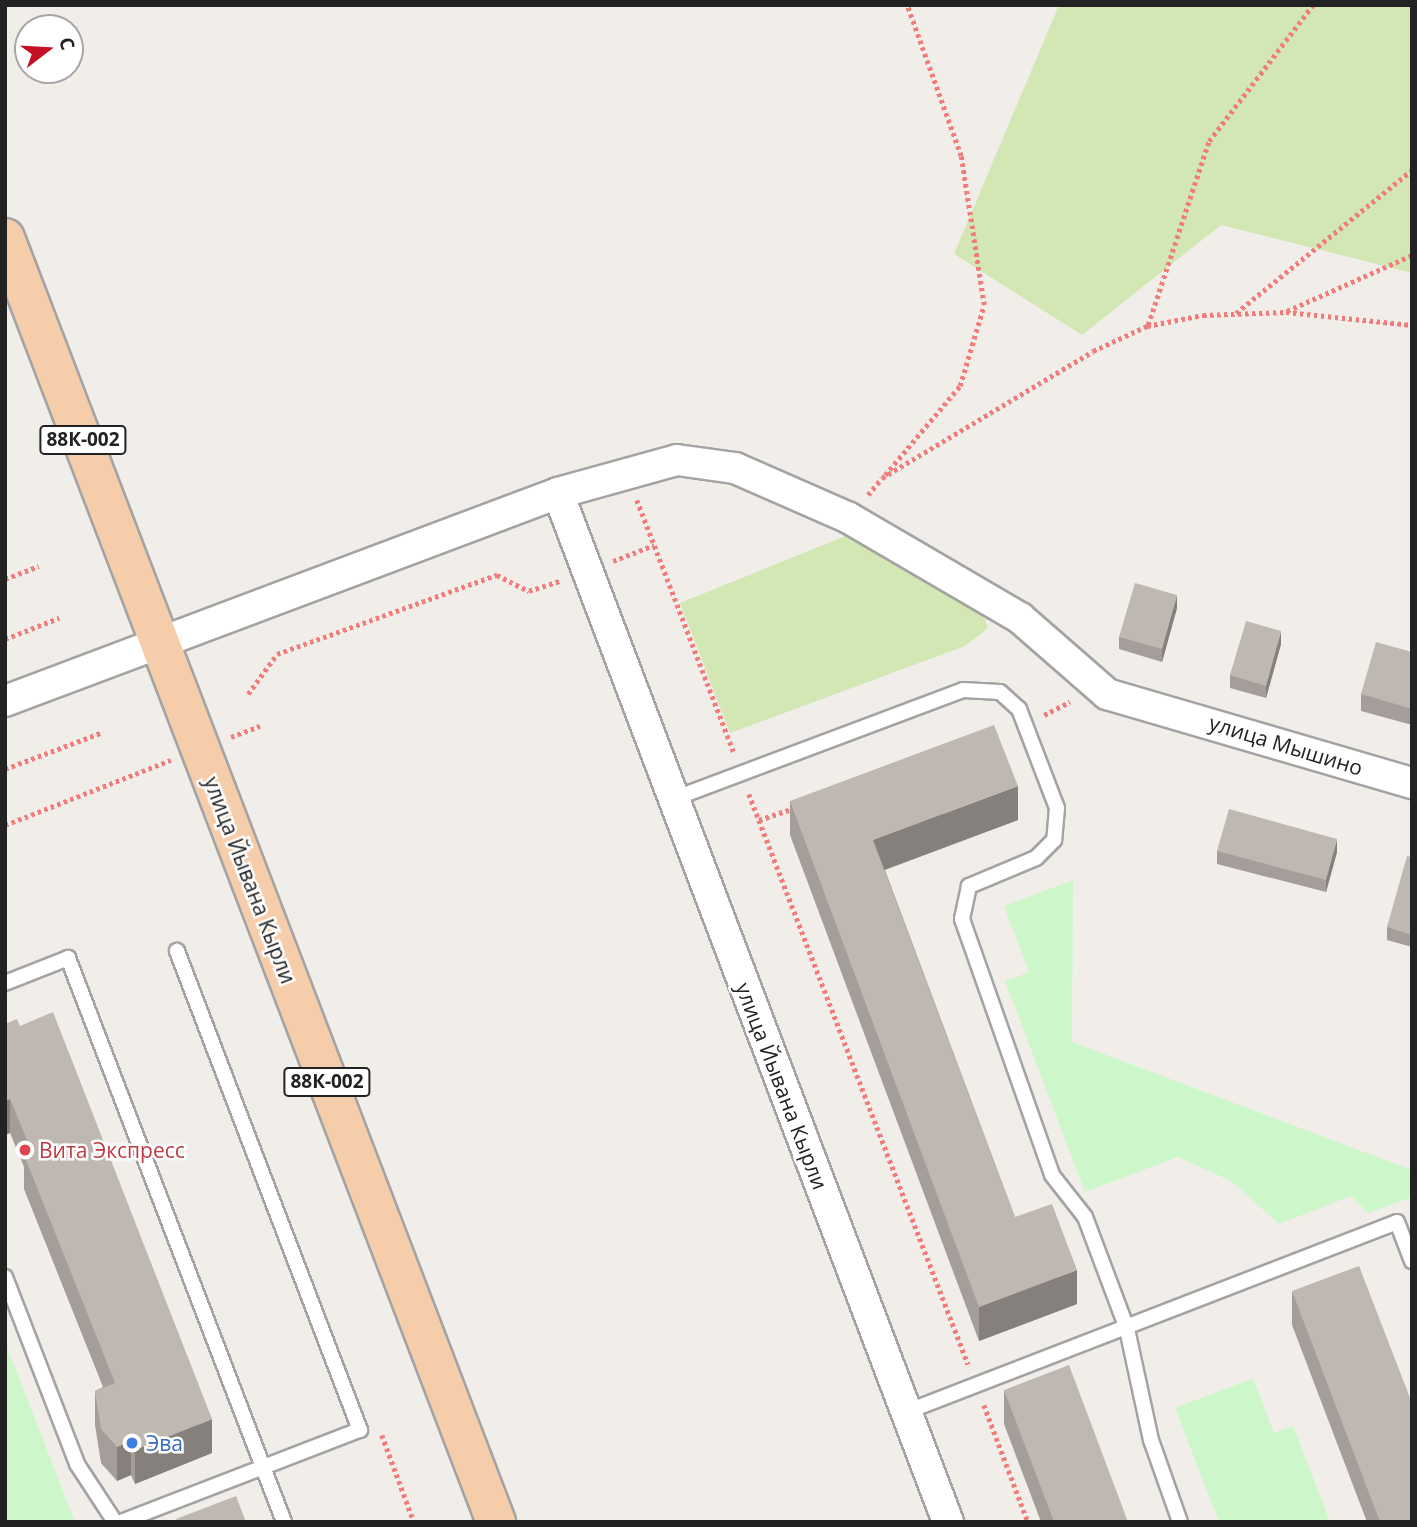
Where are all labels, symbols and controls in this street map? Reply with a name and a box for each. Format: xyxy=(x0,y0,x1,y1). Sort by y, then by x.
north arrow xyxy=(14,14,84,84)
text: С xyxy=(53,34,81,53)
road number: 88К-002 xyxy=(39,424,127,456)
street label: улица Мышино xyxy=(1206,710,1366,780)
street label: улица Йывана Кырли xyxy=(199,773,301,987)
street label: улица Йывана Кырли xyxy=(731,979,833,1193)
road number: 88К-002 xyxy=(283,1066,371,1098)
place label: Вита Экспресс xyxy=(39,1137,185,1163)
marker: Вита Экспресс xyxy=(17,1142,33,1158)
place label: Эва xyxy=(146,1430,183,1456)
marker: Эва xyxy=(124,1435,140,1451)

